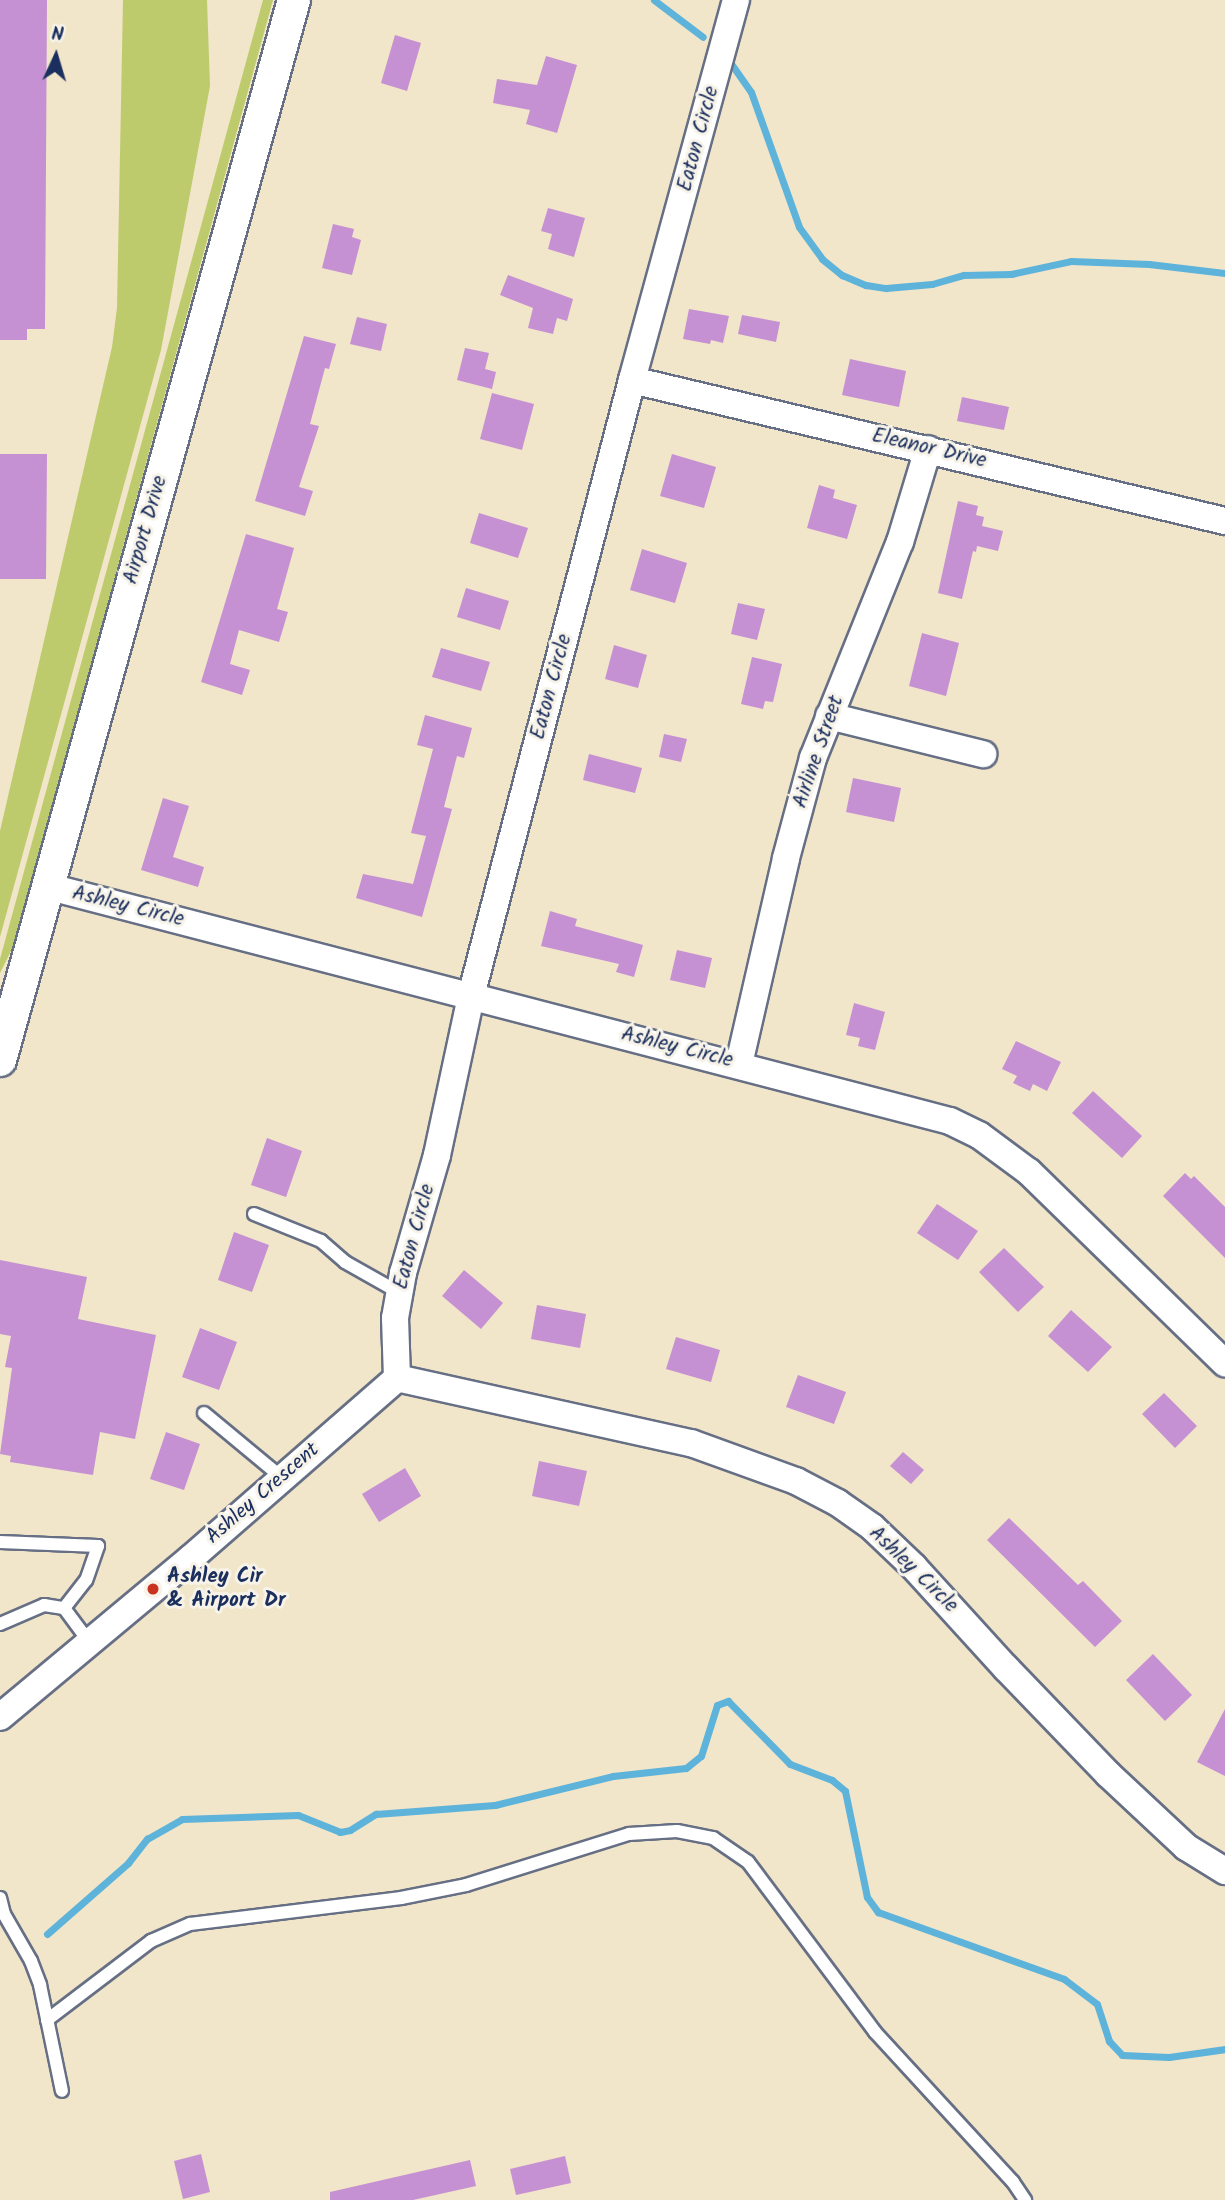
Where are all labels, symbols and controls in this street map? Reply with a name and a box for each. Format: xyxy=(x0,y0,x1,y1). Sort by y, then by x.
text: N xyxy=(50,20,64,50)
north arrow xyxy=(21,21,91,91)
street label: Eaton Circle xyxy=(673,84,725,194)
street label: Eleanor Drive xyxy=(869,424,989,474)
street label: Airport Drive xyxy=(119,473,173,587)
street label: Eaton Circle xyxy=(526,632,578,742)
street label: Airline Street xyxy=(788,692,850,812)
street label: Ashley Circle xyxy=(69,881,187,933)
street label: Ashley Circle xyxy=(618,1022,736,1074)
street label: Eaton Circle xyxy=(389,1182,441,1292)
street label: Ashley Crescent xyxy=(201,1438,325,1550)
street label: Ashley Circle xyxy=(863,1521,963,1619)
place label: Ashley Cir & Airport Dr xyxy=(167,1564,286,1614)
marker: Ashley Cir & Airport Dr xyxy=(145,1581,161,1597)

